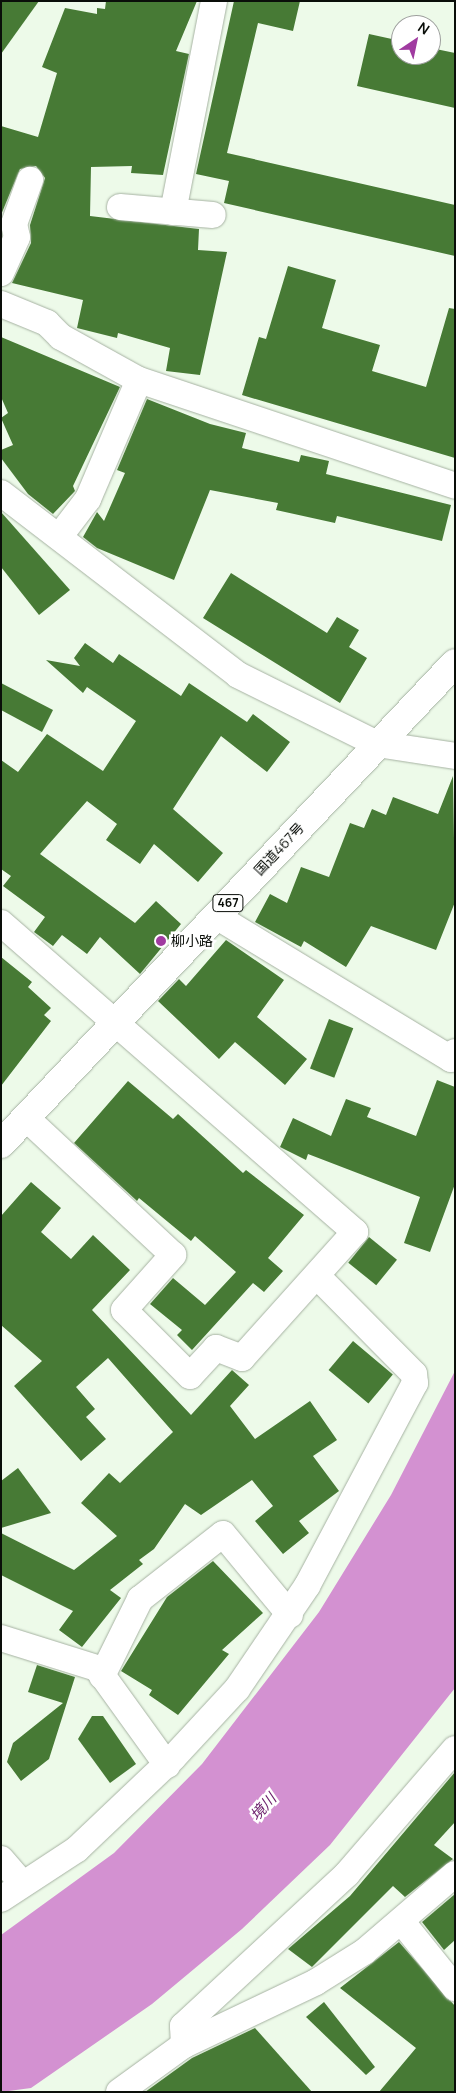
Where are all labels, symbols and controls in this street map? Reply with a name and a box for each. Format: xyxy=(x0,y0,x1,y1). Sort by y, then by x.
north arrow xyxy=(391,15,441,65)
text: N xyxy=(415,17,434,39)
street label: 国道467号 xyxy=(250,819,308,879)
road number: 467 xyxy=(212,894,244,912)
place label: 柳小路 xyxy=(171,933,213,949)
marker: 柳小路 xyxy=(155,935,167,947)
water label: 境川 xyxy=(246,1790,280,1824)

